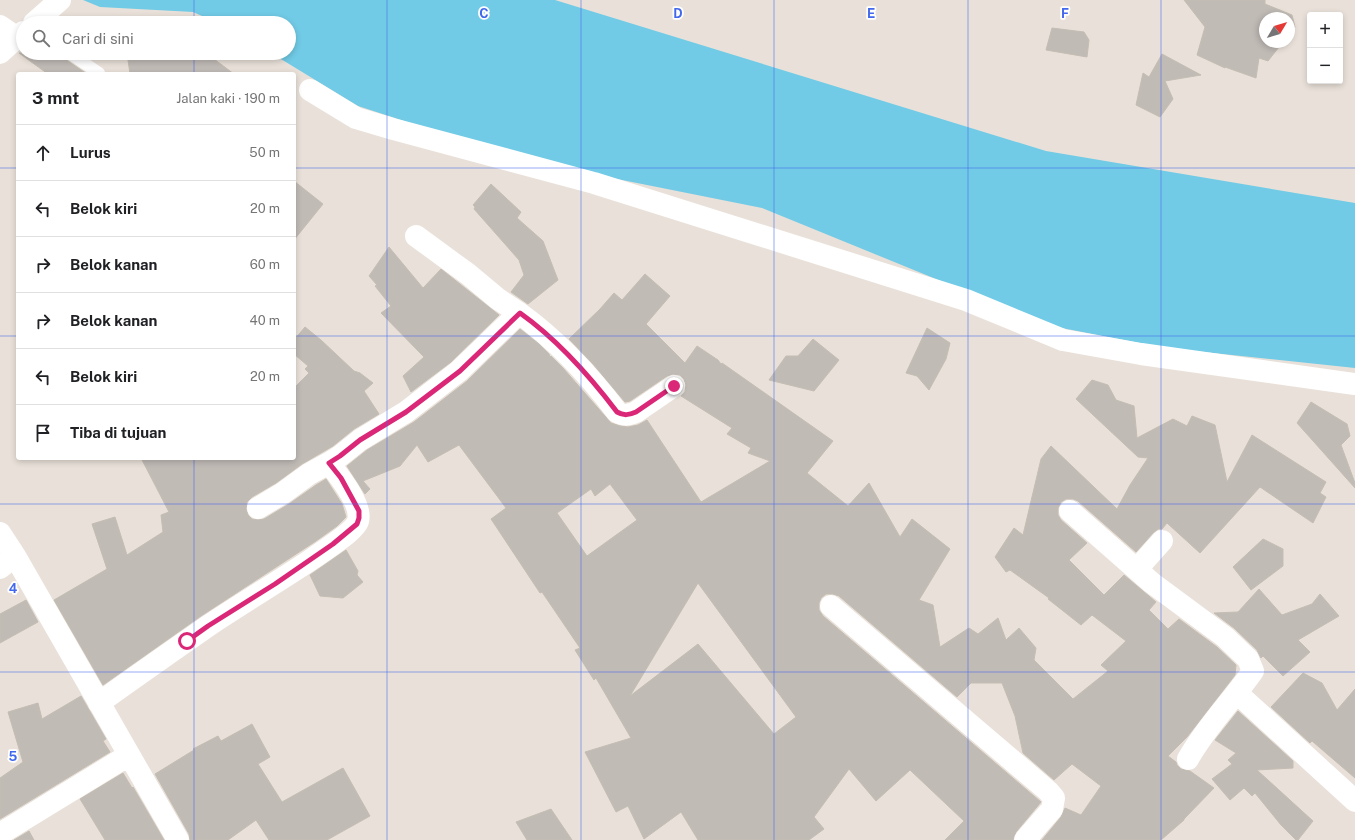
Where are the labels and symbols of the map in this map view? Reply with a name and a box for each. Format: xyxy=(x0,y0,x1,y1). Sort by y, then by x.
text: C xyxy=(479,6,489,21)
text: D xyxy=(673,6,683,21)
text: E xyxy=(867,6,875,21)
text: F xyxy=(1061,6,1069,21)
north arrow xyxy=(1259,12,1295,48)
route end xyxy=(665,377,683,395)
text: 4 xyxy=(9,581,18,596)
route start xyxy=(178,632,196,650)
text: 5 xyxy=(9,749,18,764)

